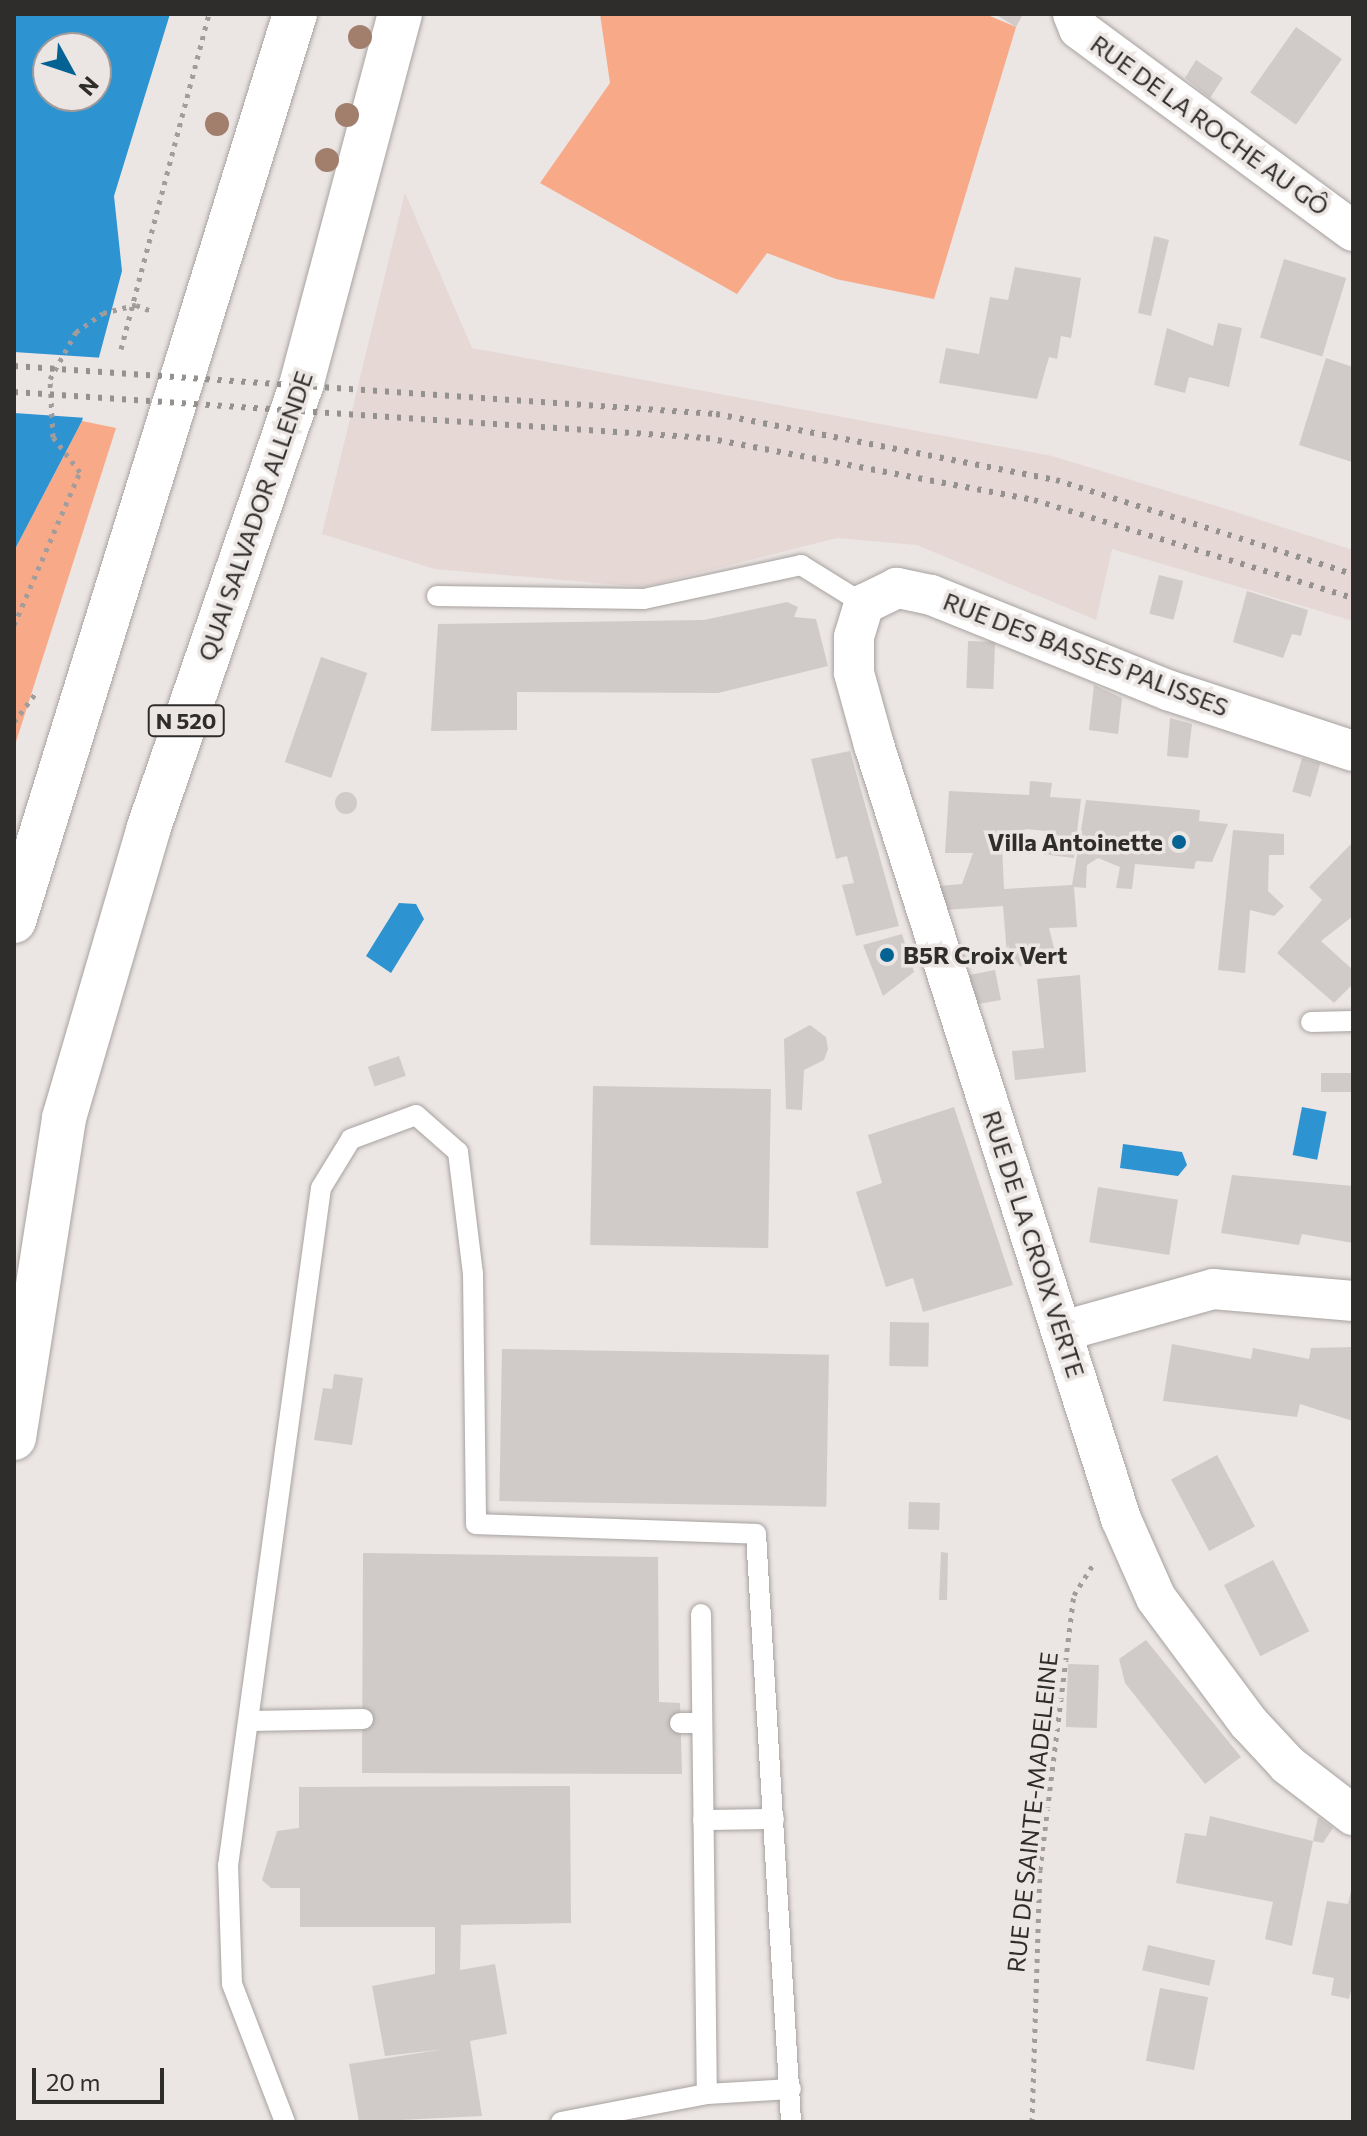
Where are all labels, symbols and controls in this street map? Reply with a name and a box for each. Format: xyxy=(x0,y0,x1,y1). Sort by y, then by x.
street label: RUE DE LA ROCHE AU GÔ xyxy=(1085,29,1335,221)
north arrow xyxy=(32,32,112,112)
text: N xyxy=(74,71,105,101)
street label: QUAI SALVADOR ALLENDE xyxy=(192,367,318,665)
street label: RUE DES BASSES PALISSES xyxy=(939,586,1233,722)
road number: N 520 xyxy=(146,703,226,739)
place label: Villa Antoinette xyxy=(988,828,1163,856)
marker: Villa Antoinette xyxy=(1170,833,1188,851)
place label: B5R Croix Vert xyxy=(903,941,1067,969)
marker: B5R Croix Vert xyxy=(878,946,896,964)
street label: RUE DE LA CROIX VERTE xyxy=(977,1107,1091,1381)
street label: RUE DE SAINTE-MADELEINE xyxy=(1001,1650,1063,1974)
scale bar xyxy=(36,2052,168,2102)
text: 20 m xyxy=(46,2067,100,2096)

